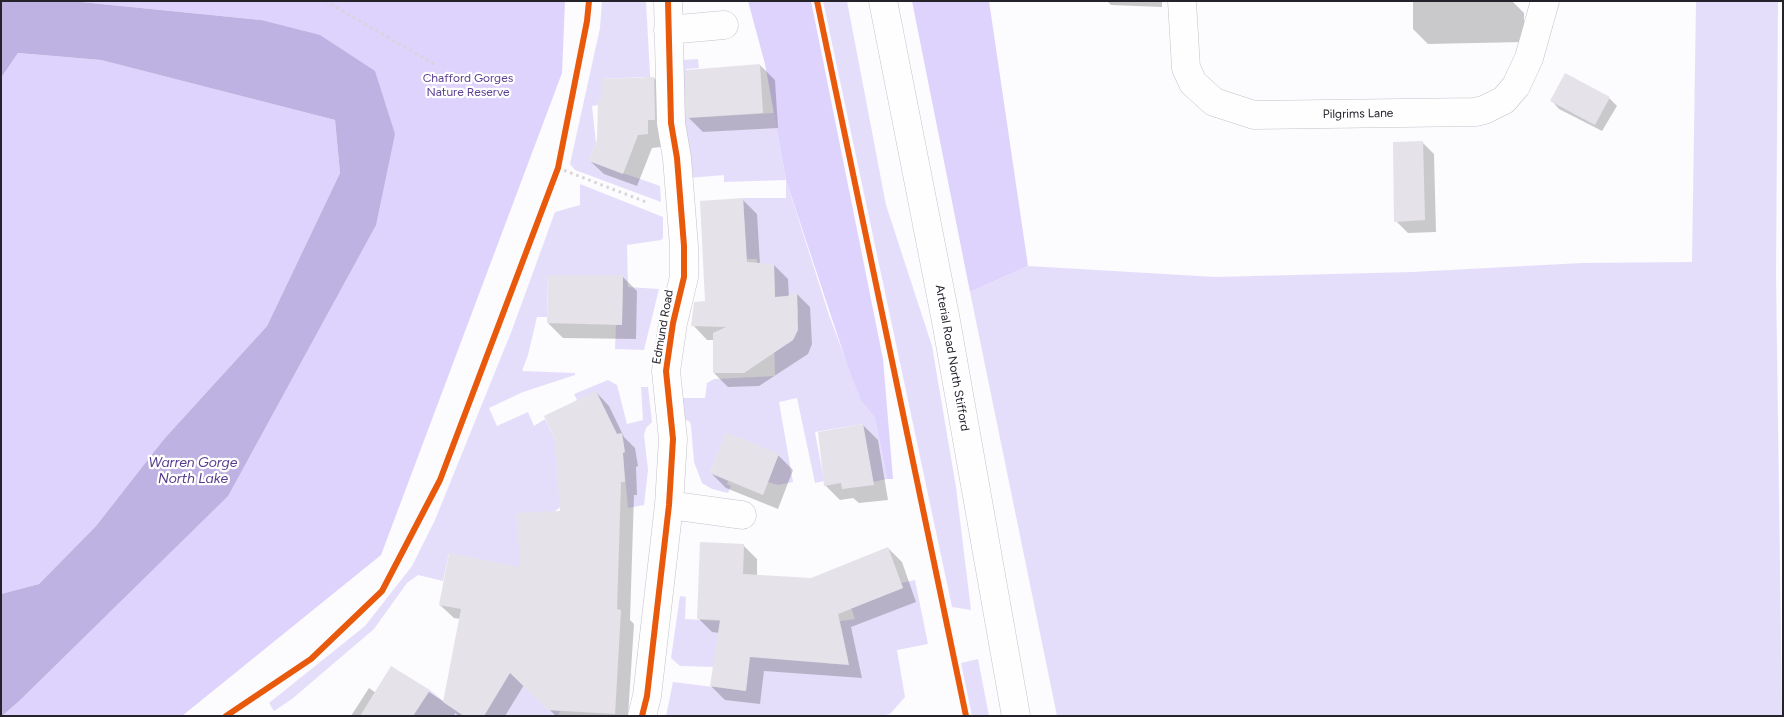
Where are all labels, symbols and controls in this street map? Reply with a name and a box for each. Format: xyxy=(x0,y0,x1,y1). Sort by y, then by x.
park label: Chafford Gorges Nature Reserve xyxy=(423,71,513,99)
street label: Pilgrims Lane xyxy=(1323,106,1393,122)
street label: Arterial Road North Stifford xyxy=(932,284,972,432)
street label: Edmund Road xyxy=(649,289,677,365)
water label: Warren Gorge North Lake xyxy=(149,455,237,488)

